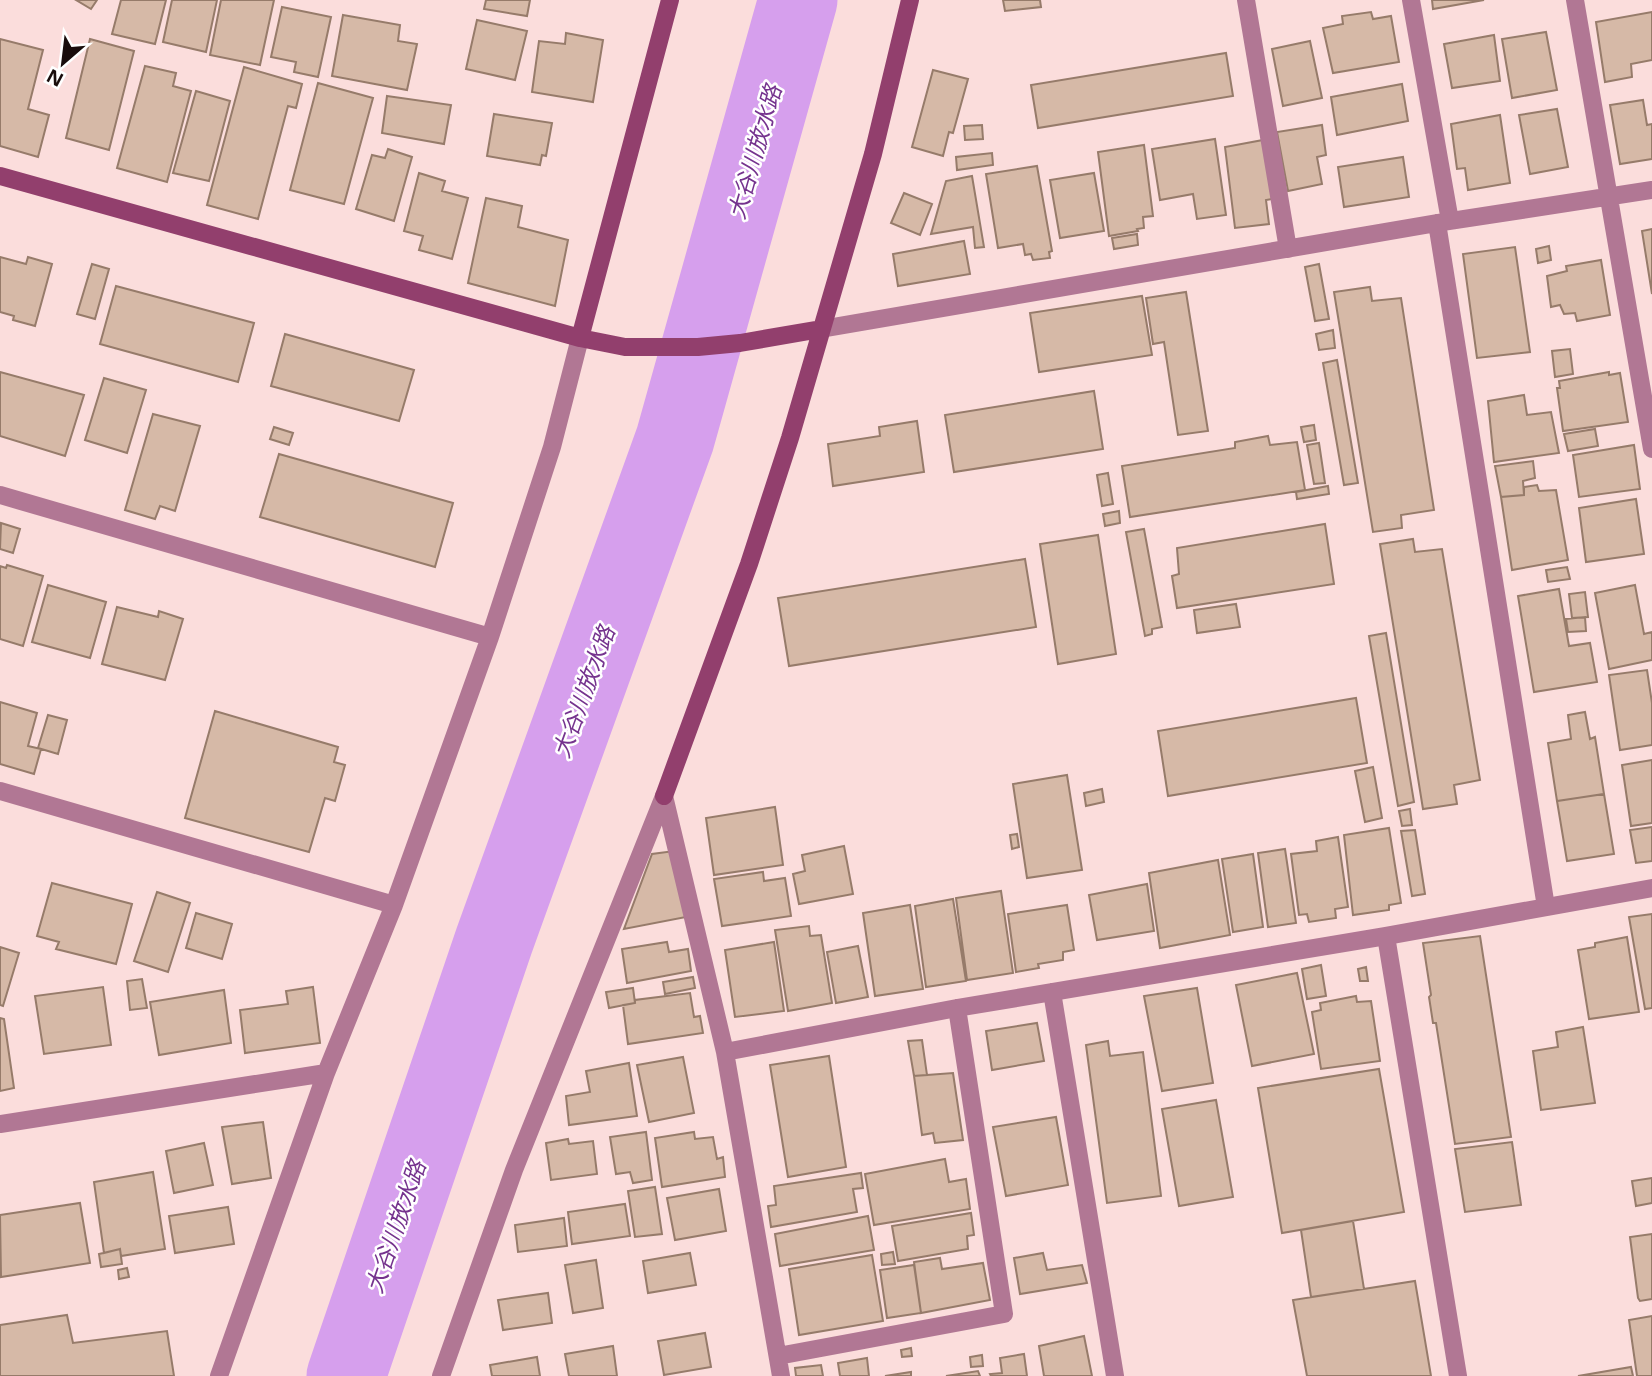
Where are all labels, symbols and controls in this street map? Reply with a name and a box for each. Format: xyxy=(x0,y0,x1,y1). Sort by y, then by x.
north arrow xyxy=(28,28,98,98)
text: N xyxy=(42,63,68,93)
water label: 大谷川放水路 xyxy=(720,79,789,222)
water label: 大谷川放水路 xyxy=(544,619,622,762)
water label: 大谷川放水路 xyxy=(357,1154,433,1297)

